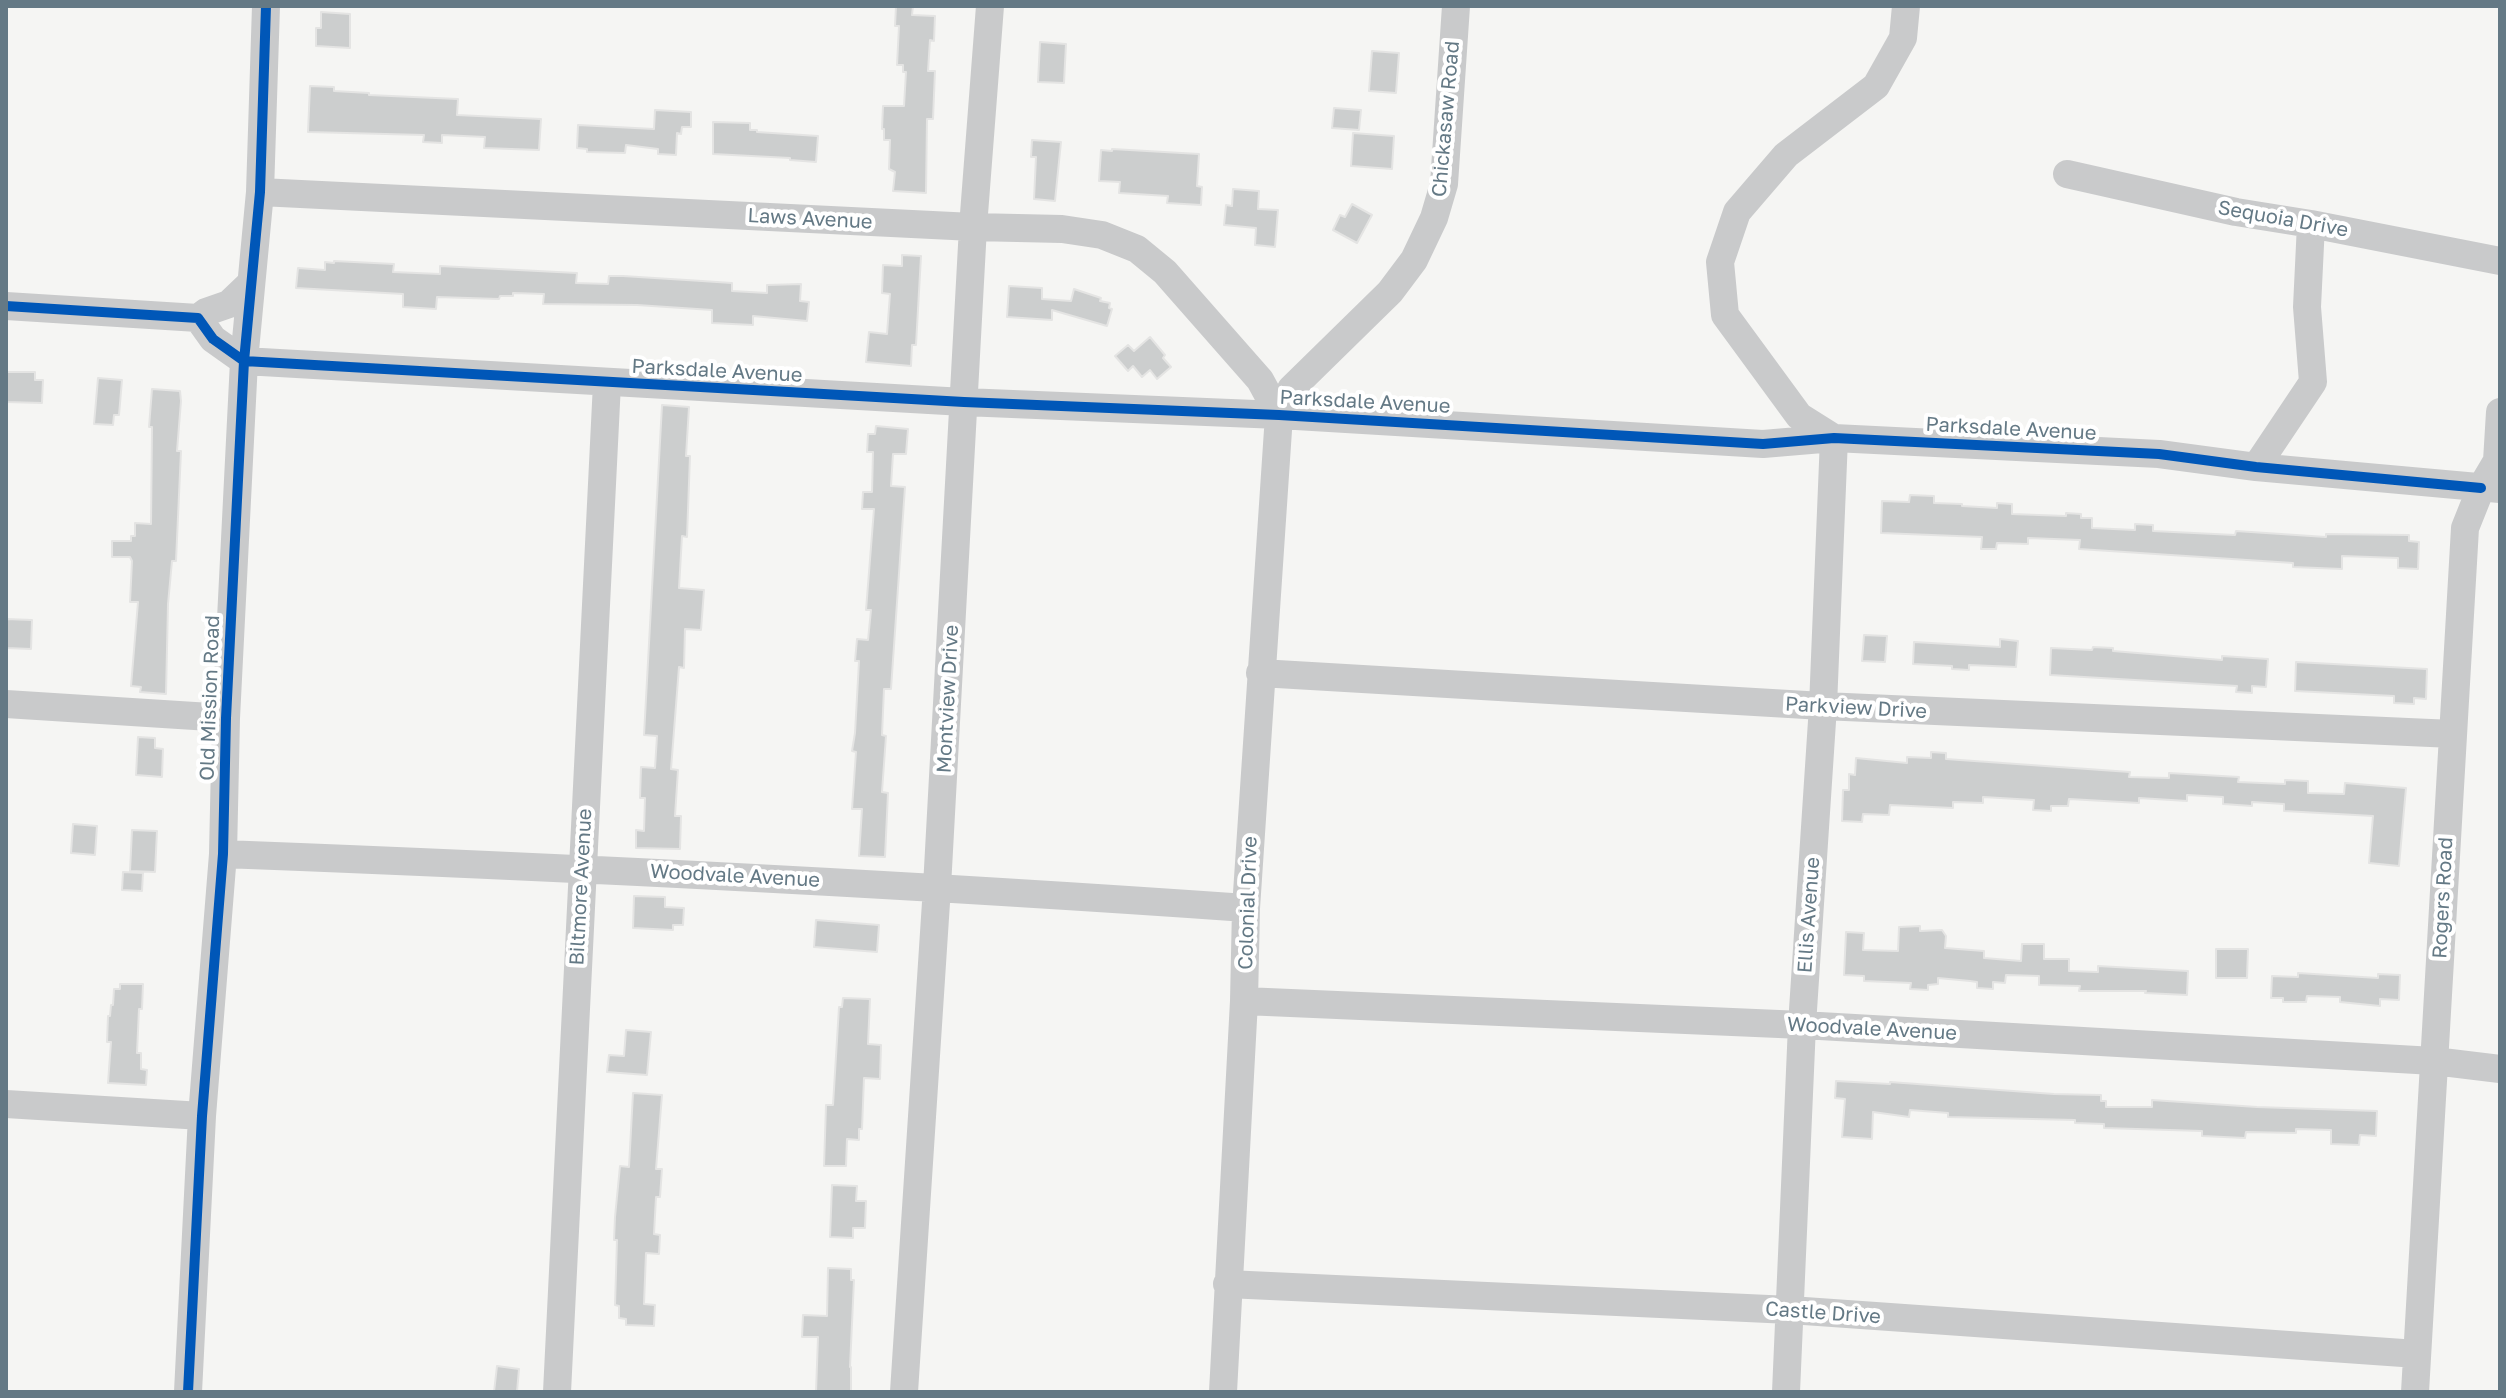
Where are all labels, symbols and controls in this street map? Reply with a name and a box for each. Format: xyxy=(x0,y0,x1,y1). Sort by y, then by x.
street label: Chickasaw Road xyxy=(1427,40,1465,198)
street label: Sequoia Drive xyxy=(2216,196,2350,242)
street label: Laws Avenue xyxy=(747,204,873,234)
street label: Parksdale Avenue xyxy=(631,355,803,387)
street label: Parksdale Avenue xyxy=(1279,386,1451,418)
street label: Parksdale Avenue xyxy=(1925,413,2097,445)
street label: Old Mission Road xyxy=(195,615,225,781)
street label: Montview Drive xyxy=(932,624,964,774)
street label: Parkview Drive xyxy=(1784,692,1928,724)
street label: Biltmore Avenue xyxy=(565,808,597,966)
street label: Colonial Drive xyxy=(1234,836,1262,970)
street label: Rogers Road xyxy=(2428,837,2458,959)
street label: Ellis Avenue xyxy=(1793,856,1825,974)
street label: Woodvale Avenue xyxy=(649,860,821,892)
street label: Woodvale Avenue xyxy=(1786,1013,1958,1045)
street label: Castle Drive xyxy=(1764,1297,1882,1329)

